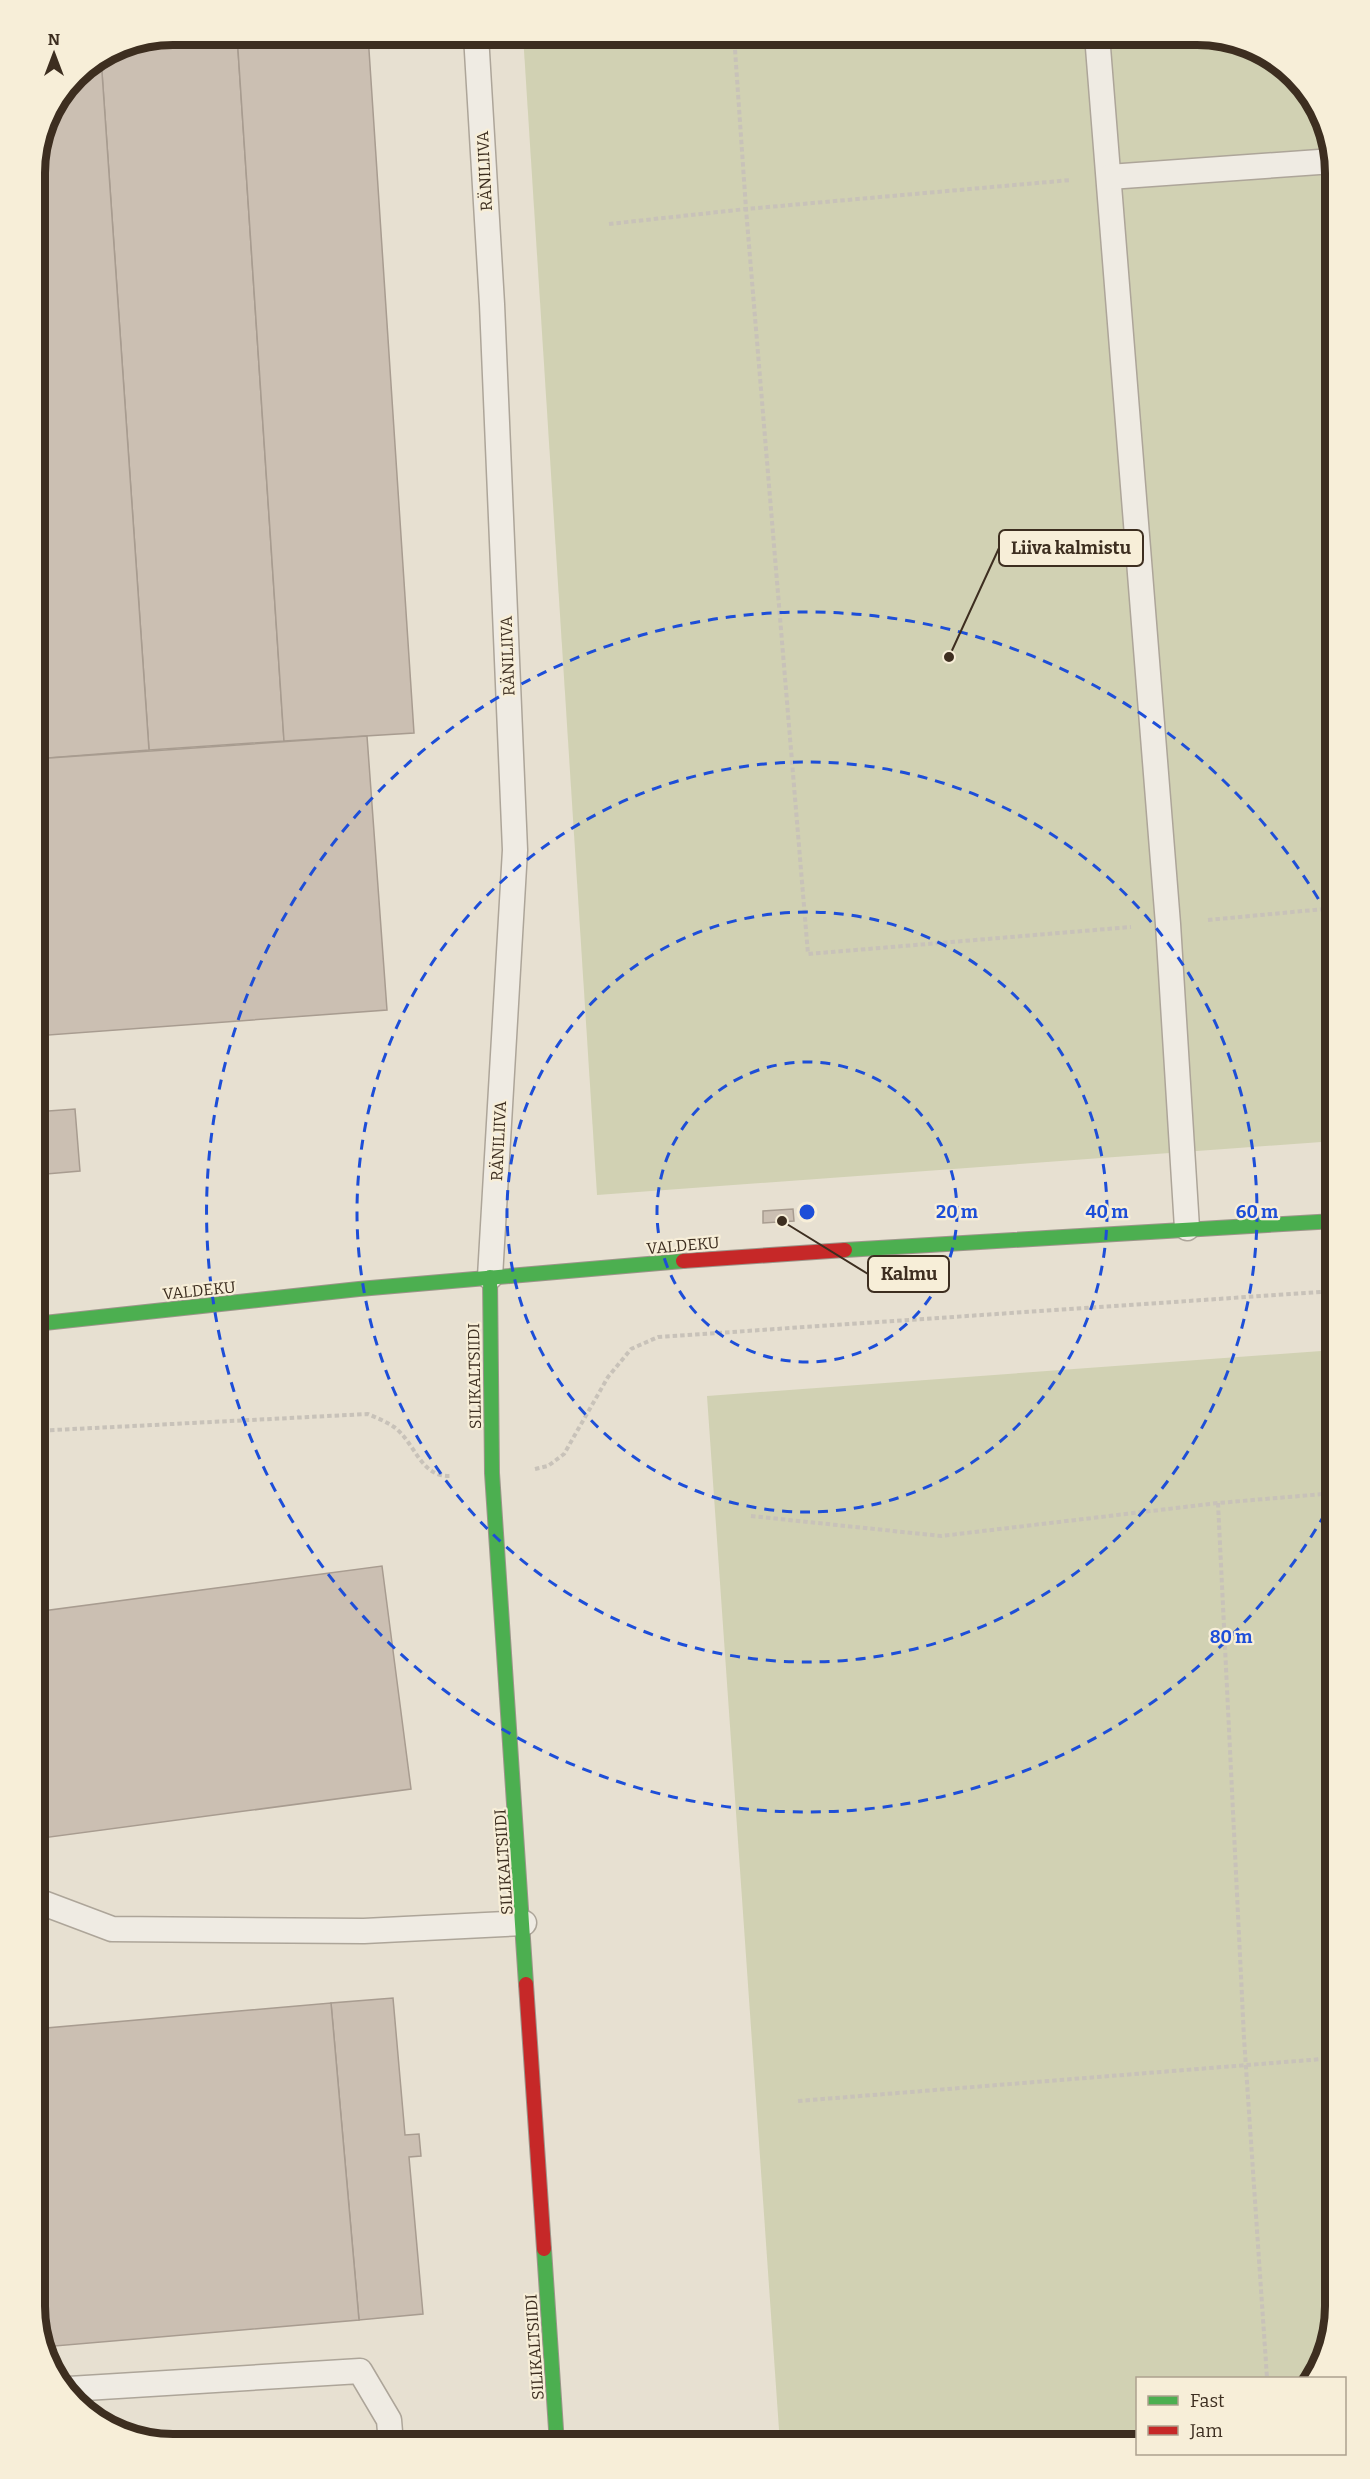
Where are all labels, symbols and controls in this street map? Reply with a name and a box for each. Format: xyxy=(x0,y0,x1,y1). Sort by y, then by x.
north arrow xyxy=(24,24,84,84)
text: N xyxy=(48,30,60,49)
street label: RÄNILIIVA xyxy=(473,130,496,212)
callout: Liiva kalmistu xyxy=(999,530,1143,566)
text: Liiva kalmistu xyxy=(1011,537,1132,559)
street label: RÄNILIIVA xyxy=(497,615,518,696)
street label: RÄNILIIVA xyxy=(487,1100,510,1182)
text: 20 m xyxy=(936,1201,978,1223)
text: 40 m xyxy=(1086,1201,1128,1223)
text: 60 m xyxy=(1236,1201,1278,1223)
centre of rings xyxy=(797,1202,817,1222)
street label: VALDEKU xyxy=(646,1233,720,1258)
callout: Kalmu xyxy=(868,1256,949,1292)
text: Kalmu xyxy=(881,1263,938,1285)
street label: VALDEKU xyxy=(162,1277,236,1304)
street label: SILIKALTSIIDI xyxy=(464,1323,485,1429)
text: 80 m xyxy=(1210,1626,1252,1648)
street label: SILIKALTSIIDI xyxy=(490,1808,517,1916)
street label: SILIKALTSIIDI xyxy=(521,2293,548,2401)
legend xyxy=(1136,2377,1346,2455)
text: Fast xyxy=(1190,2390,1225,2412)
text: Jam xyxy=(1189,2420,1223,2442)

